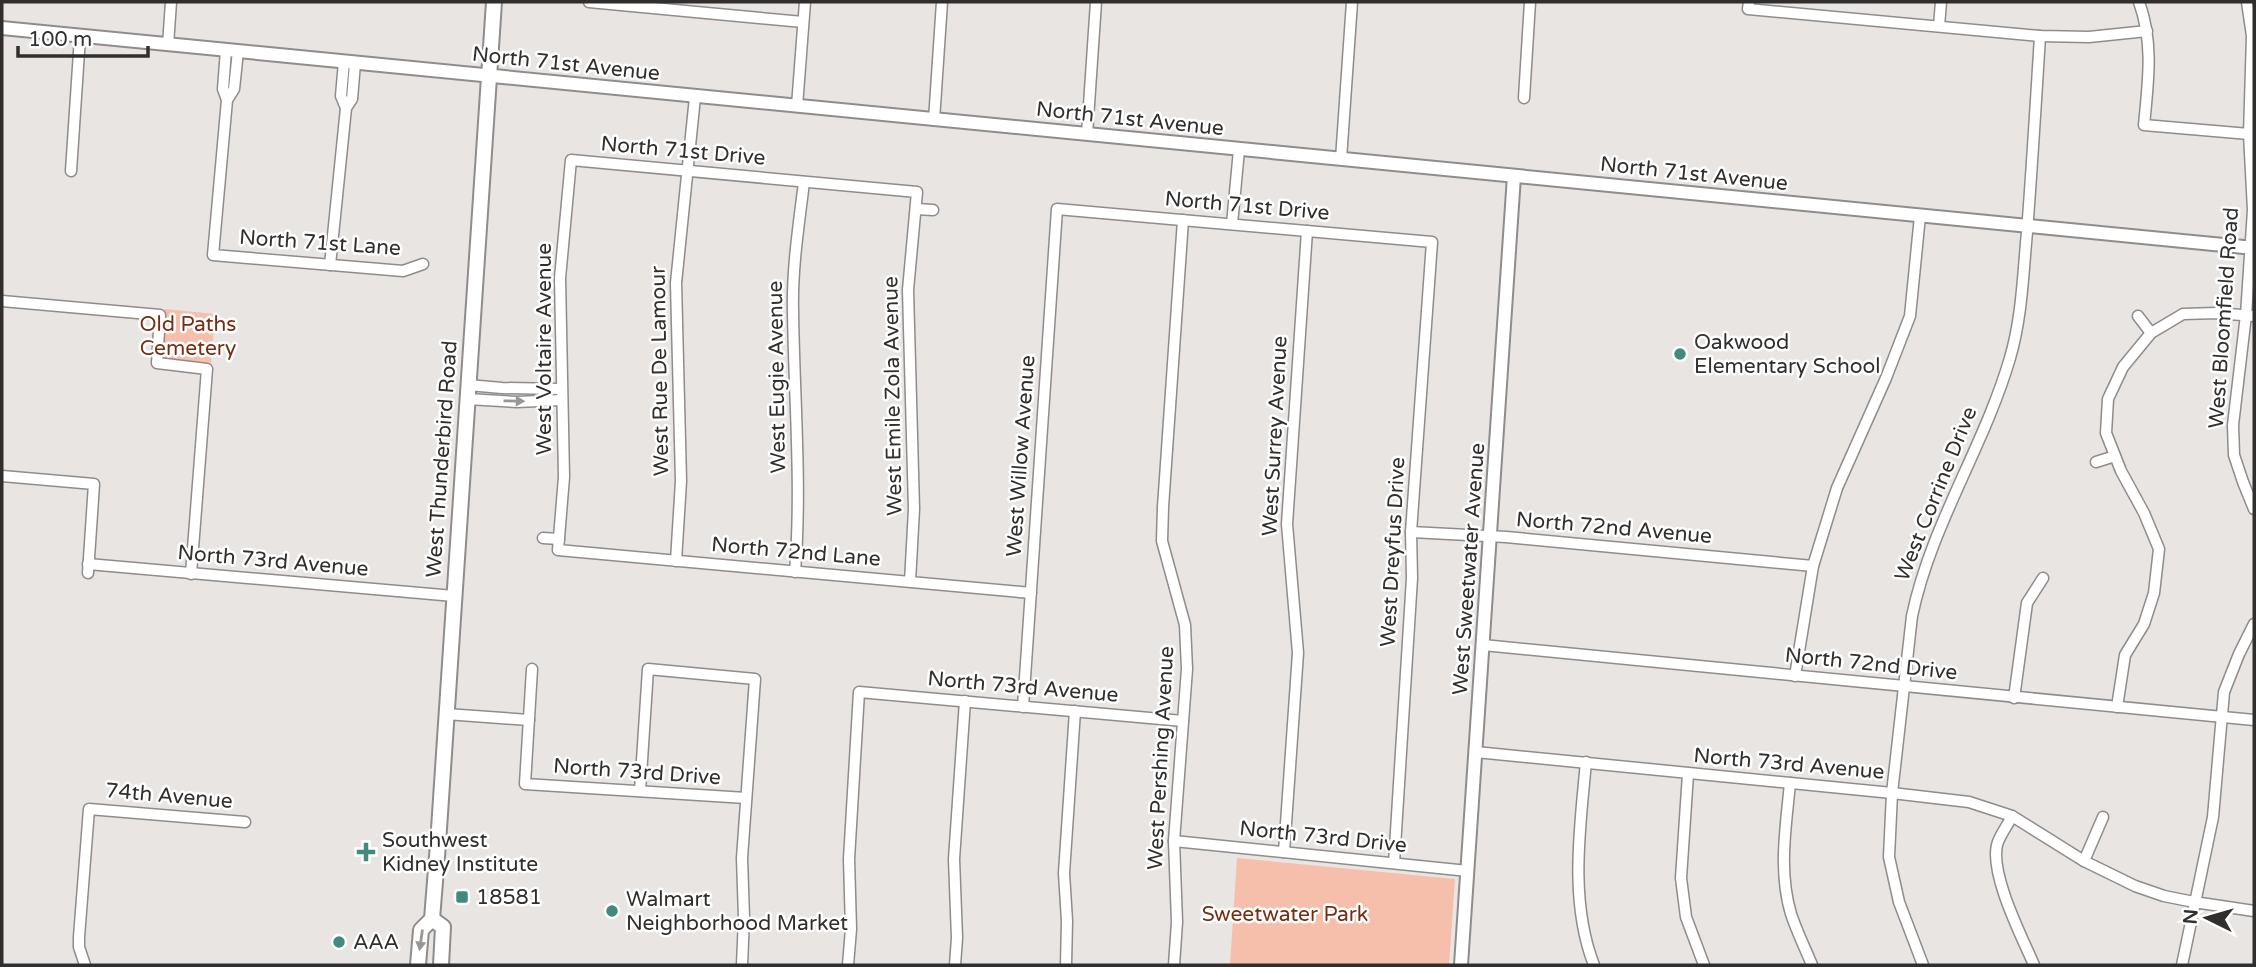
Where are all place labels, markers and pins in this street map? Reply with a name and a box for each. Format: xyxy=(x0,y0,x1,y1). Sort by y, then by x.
place label: Oakwood Elementary School xyxy=(1694,330,1881,379)
marker: Oakwood Elementary School xyxy=(1672,346,1688,362)
place label: Southwest Kidney Institute xyxy=(382,828,538,877)
marker: Southwest Kidney Institute xyxy=(356,842,376,862)
place label: 18581 xyxy=(476,885,542,910)
place label: Walmart Neighborhood Market xyxy=(626,887,848,936)
marker: 18581 xyxy=(454,889,470,905)
marker: Walmart Neighborhood Market xyxy=(604,903,620,919)
place label: AAA xyxy=(353,930,399,955)
marker: AAA xyxy=(331,934,347,950)

